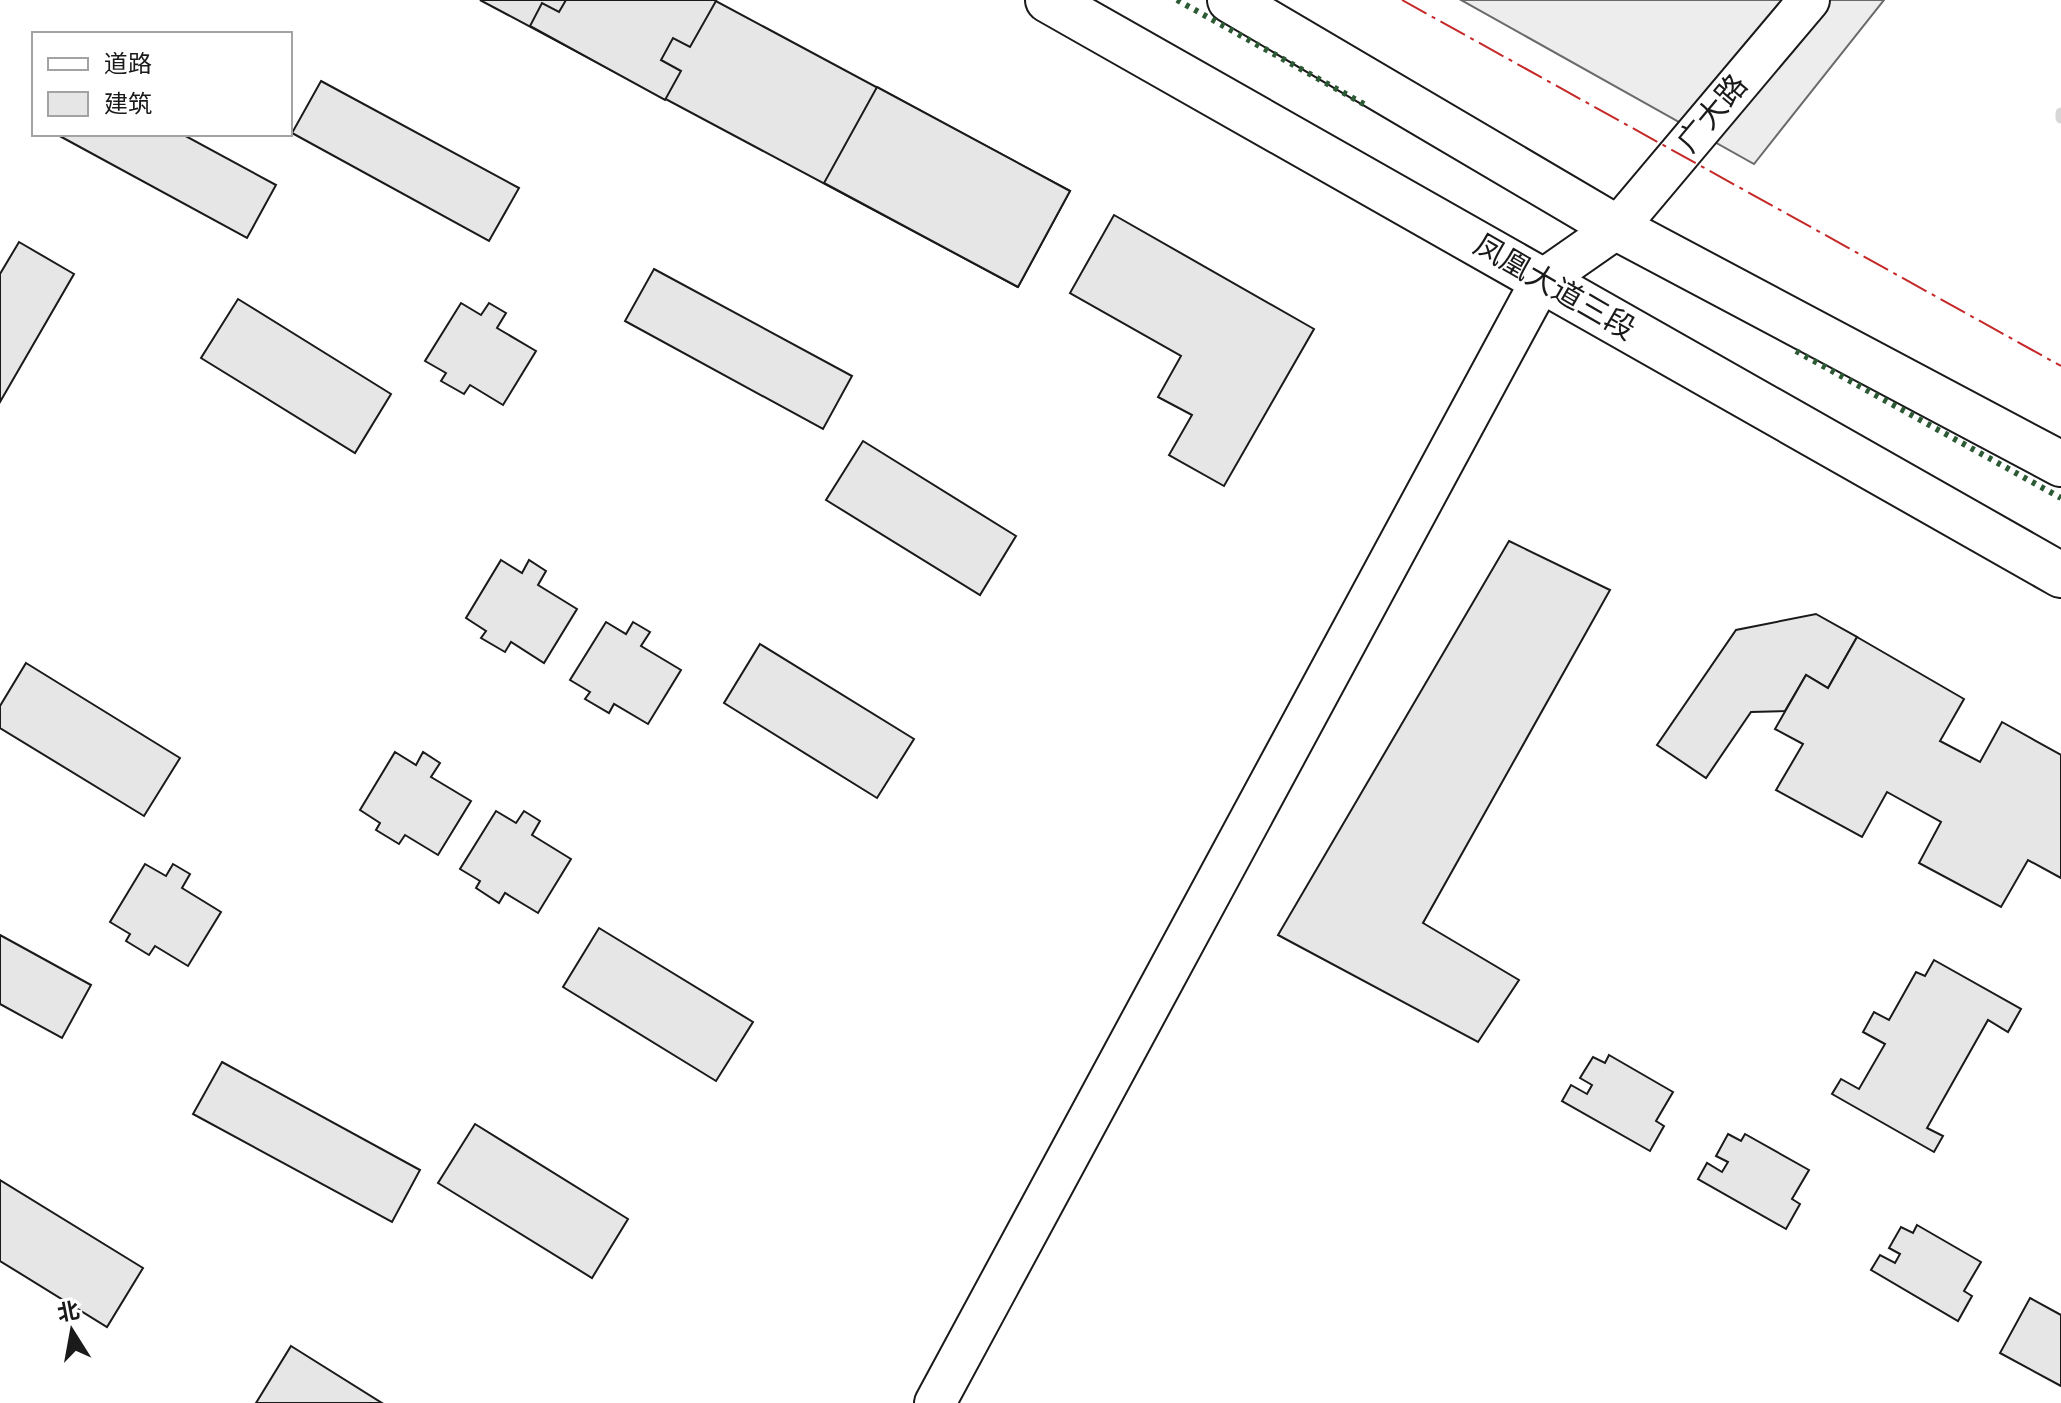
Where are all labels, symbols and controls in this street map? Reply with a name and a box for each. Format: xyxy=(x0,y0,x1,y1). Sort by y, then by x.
legend xyxy=(32,32,292,136)
text: 道路 xyxy=(104,51,152,77)
street label: 广大路 xyxy=(1671,69,1753,158)
text: 建筑 xyxy=(104,91,152,117)
street label: 凤凰大道三段 xyxy=(1469,228,1640,346)
north arrow xyxy=(32,1291,112,1371)
text: 北 xyxy=(55,1298,81,1325)

